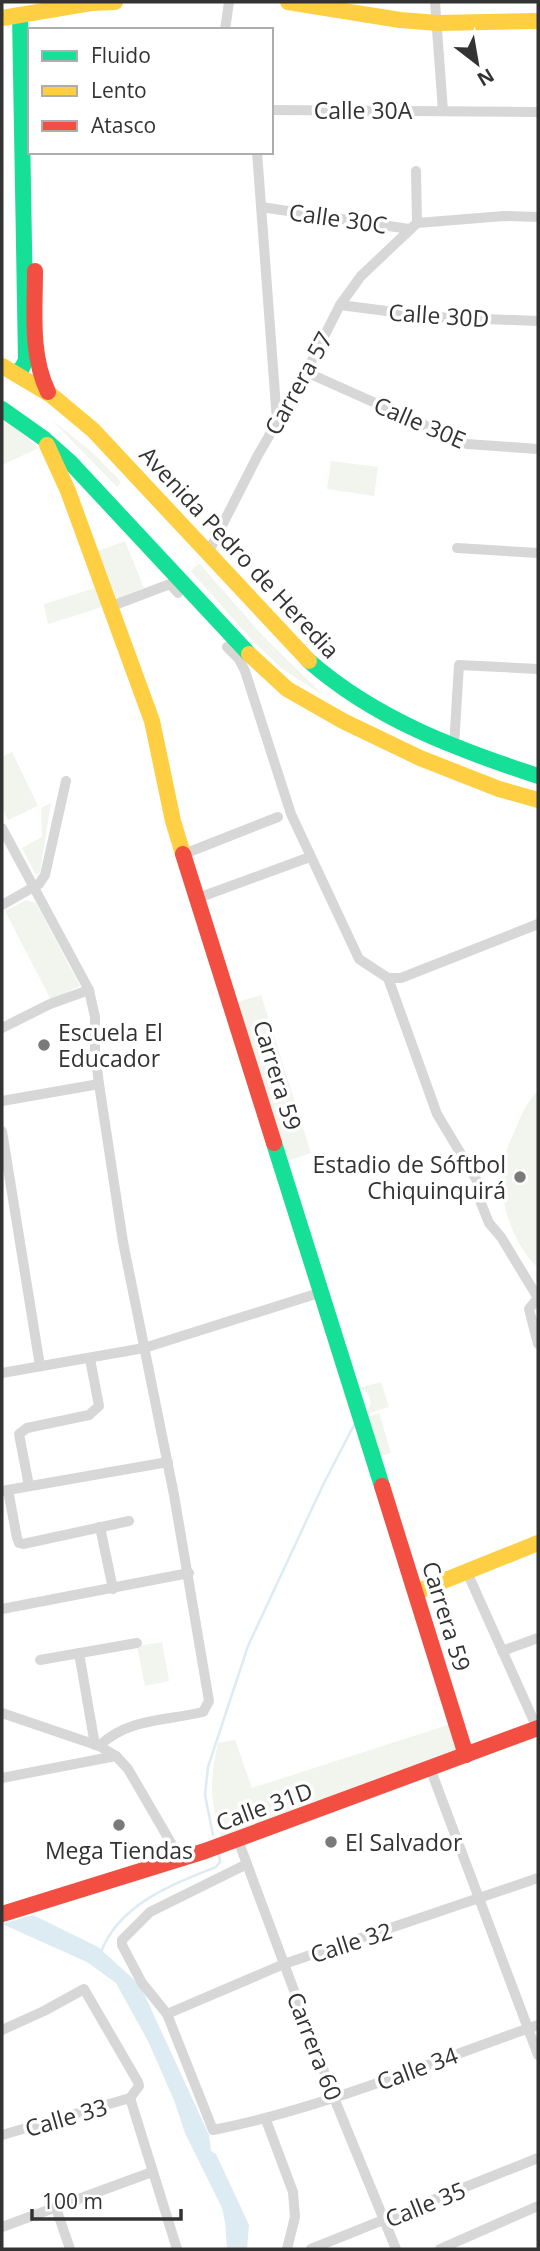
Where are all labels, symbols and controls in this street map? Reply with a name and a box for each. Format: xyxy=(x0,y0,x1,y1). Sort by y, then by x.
legend xyxy=(28,28,273,154)
north arrow xyxy=(442,28,512,98)
text: Fluido xyxy=(91,41,151,69)
text: N xyxy=(472,62,499,93)
text: Lento xyxy=(91,76,147,104)
street label: Calle 30A xyxy=(314,94,413,126)
text: Atasco xyxy=(91,111,156,139)
street label: Calle 30C xyxy=(287,195,389,241)
street label: Calle 30D xyxy=(388,296,490,334)
street label: Carrera 57 xyxy=(257,326,339,440)
street label: Calle 30E xyxy=(369,388,471,456)
street label: Avenida Pedro de Heredia xyxy=(133,439,347,665)
place label: Escuela El Educador xyxy=(58,1016,163,1074)
street label: Carrera 59 xyxy=(246,1016,310,1134)
marker: Escuela El Educador xyxy=(36,1037,52,1053)
place label: Estadio de Sóftbol Chiquinquirá xyxy=(313,1148,506,1206)
marker: Estadio de Sóftbol Chiquinquirá xyxy=(512,1169,528,1185)
street label: Carrera 59 xyxy=(415,1557,479,1675)
street label: Calle 31D xyxy=(211,1774,317,1838)
marker: Mega Tiendas xyxy=(111,1817,127,1833)
place label: El Salvador xyxy=(345,1826,463,1858)
place label: Mega Tiendas xyxy=(45,1834,193,1866)
marker: El Salvador xyxy=(323,1834,339,1850)
street label: Calle 32 xyxy=(306,1914,396,1970)
street label: Carrera 60 xyxy=(280,1987,350,2105)
street label: Calle 34 xyxy=(372,2039,462,2097)
street label: Calle 33 xyxy=(21,2090,111,2144)
street label: Calle 35 xyxy=(380,2173,470,2235)
scale bar xyxy=(32,2178,180,2222)
text: 100 m xyxy=(42,2187,103,2215)

